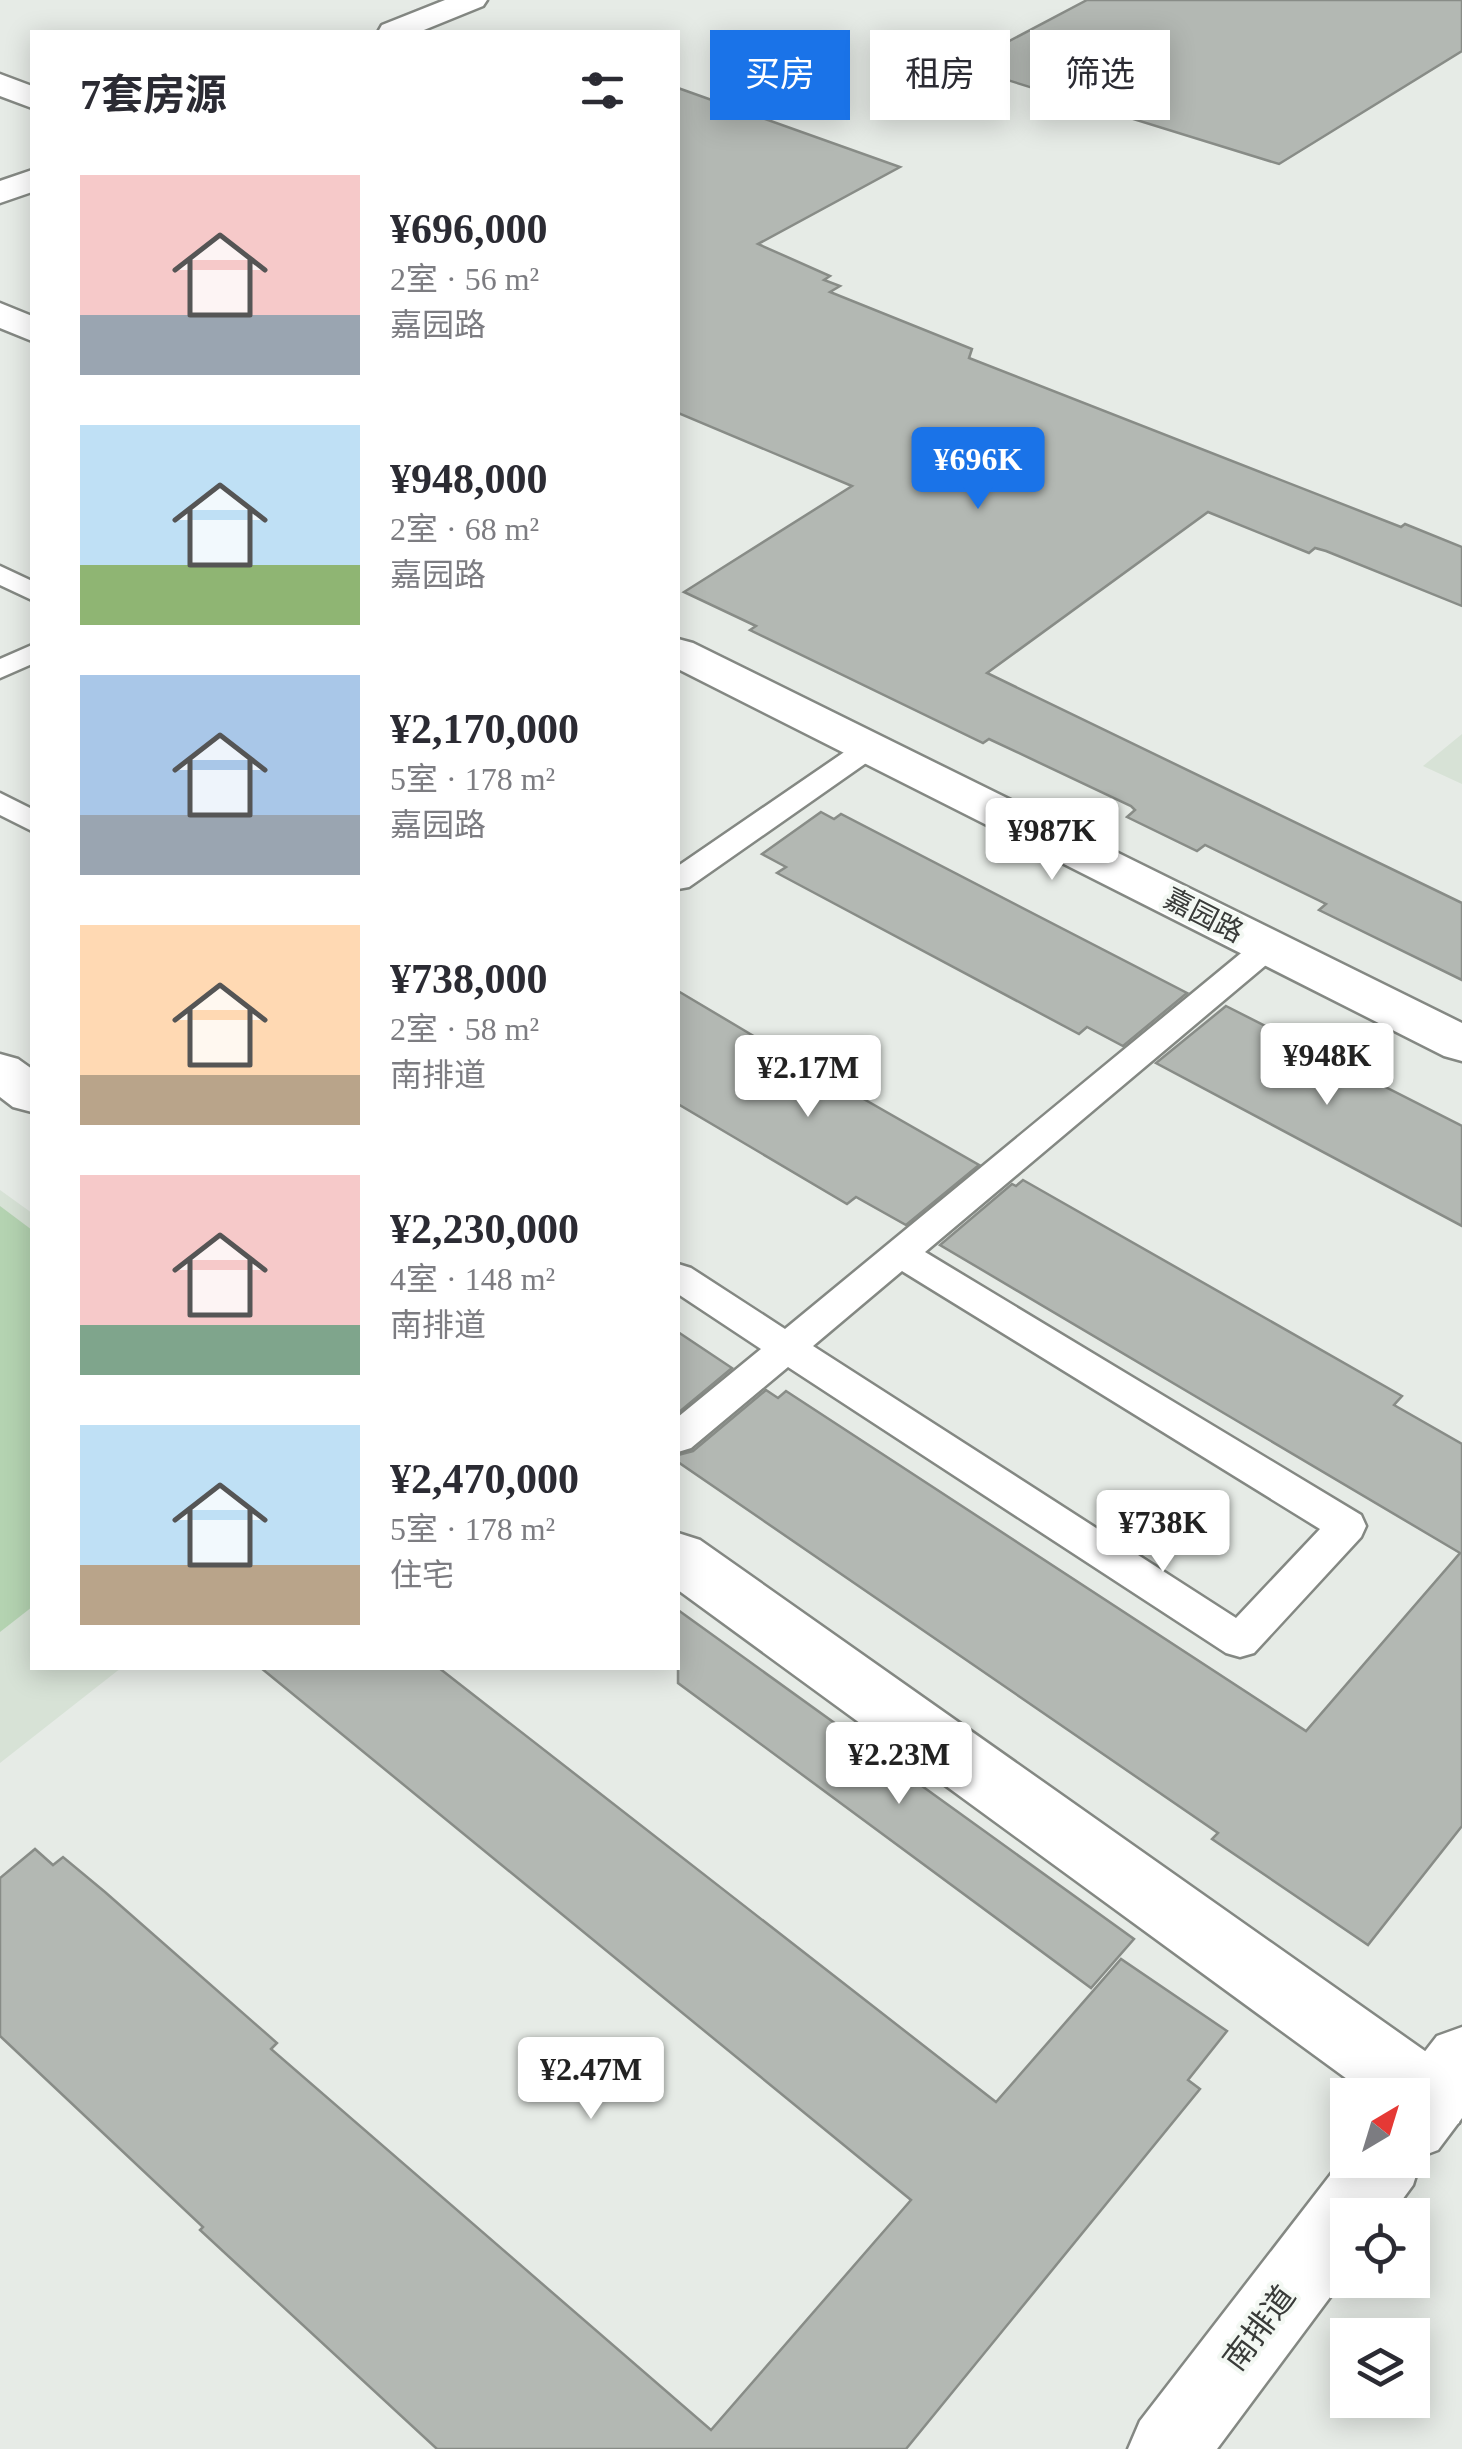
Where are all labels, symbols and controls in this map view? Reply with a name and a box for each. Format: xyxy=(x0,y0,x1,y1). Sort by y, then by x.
chip: 买房 xyxy=(710,30,850,120)
chip: 租房 xyxy=(870,30,1010,120)
chip: 筛选 xyxy=(1030,30,1170,120)
icon: filters xyxy=(575,63,630,118)
text: 7套房源 xyxy=(80,72,227,118)
text: ¥696,000 xyxy=(390,206,548,252)
icon: home xyxy=(160,215,280,335)
text: 2室 · 56 m² xyxy=(390,261,539,297)
text: 嘉园路 xyxy=(390,307,486,343)
pin: ¥696K xyxy=(908,427,1048,512)
text: ¥696K xyxy=(934,441,1022,477)
text: ¥948,000 xyxy=(390,456,548,502)
icon: home xyxy=(160,465,280,585)
text: 2室 · 68 m² xyxy=(390,511,539,547)
text: 嘉园路 xyxy=(390,557,486,593)
text: ¥2,170,000 xyxy=(390,706,579,752)
icon: home xyxy=(160,715,280,835)
text: 5室 · 178 m² xyxy=(390,761,555,797)
pin: ¥987K xyxy=(982,798,1122,883)
text: 嘉园路 xyxy=(390,807,486,843)
text: ¥987K xyxy=(1008,812,1096,848)
street label: 嘉园路 xyxy=(1159,883,1248,948)
text: ¥738,000 xyxy=(390,956,548,1002)
icon: home xyxy=(160,965,280,1085)
text: 2室 · 58 m² xyxy=(390,1011,539,1047)
pin: ¥948K xyxy=(1257,1023,1397,1108)
pin: ¥2.17M xyxy=(727,1035,889,1120)
text: ¥948K xyxy=(1283,1037,1371,1073)
text: ¥2.17M xyxy=(757,1049,859,1085)
text: 南排道 xyxy=(390,1057,486,1093)
text: ¥2,230,000 xyxy=(390,1206,579,1252)
icon: home xyxy=(160,1215,280,1335)
text: 4室 · 148 m² xyxy=(390,1261,555,1297)
text: 南排道 xyxy=(390,1307,486,1343)
text: ¥2,470,000 xyxy=(390,1456,579,1502)
icon: home xyxy=(160,1465,280,1585)
pin: ¥738K xyxy=(1093,1490,1233,1575)
text: ¥738K xyxy=(1119,1504,1207,1540)
text: 5室 · 178 m² xyxy=(390,1511,555,1547)
text: 住宅 xyxy=(390,1557,454,1593)
pin: ¥2.23M xyxy=(818,1722,980,1807)
text: ¥2.23M xyxy=(848,1736,950,1772)
pin: ¥2.47M xyxy=(510,2037,672,2122)
text: ¥2.47M xyxy=(540,2051,642,2087)
north arrow xyxy=(1330,2078,1430,2178)
map controls xyxy=(1330,2078,1430,2418)
button: locate xyxy=(1330,2198,1430,2298)
street label: 南排道 xyxy=(1216,2279,1302,2377)
button: layers xyxy=(1330,2318,1430,2418)

